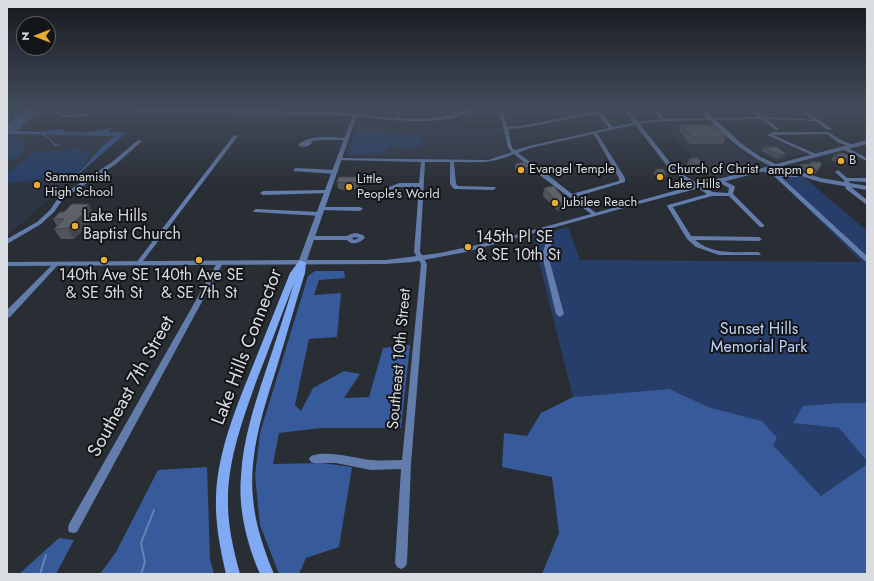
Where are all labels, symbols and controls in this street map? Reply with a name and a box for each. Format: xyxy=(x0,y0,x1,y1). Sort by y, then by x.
north arrow xyxy=(16,16,56,56)
text: N xyxy=(17,32,33,40)
place label: B xyxy=(849,153,856,169)
marker: B xyxy=(836,156,846,166)
place label: Evangel Temple xyxy=(529,162,615,178)
place label: Church of Christ Lake Hills xyxy=(668,162,758,193)
place label: ampm xyxy=(768,163,802,179)
marker: Evangel Temple xyxy=(516,165,526,175)
marker: ampm xyxy=(805,166,815,176)
place label: Sammamish High School xyxy=(45,170,113,201)
place label: Little People's World xyxy=(357,172,440,203)
marker: Church of Christ Lake Hills xyxy=(655,172,665,182)
marker: Sammamish High School xyxy=(32,180,42,190)
marker: Little People's World xyxy=(344,182,354,192)
place label: Jubilee Reach xyxy=(563,195,637,211)
marker: Jubilee Reach xyxy=(550,198,560,208)
place label: Lake Hills Baptist Church xyxy=(83,207,181,245)
marker: Lake Hills Baptist Church xyxy=(70,221,80,231)
place label: 145th Pl SE & SE 10th St xyxy=(476,228,560,266)
marker: 145th Pl SE & SE 10th St xyxy=(463,242,473,252)
marker: 140th Ave SE & SE 5th St xyxy=(99,255,109,265)
marker: 140th Ave SE & SE 7th St xyxy=(194,255,204,265)
place label: 140th Ave SE & SE 5th St xyxy=(59,266,149,304)
place label: 140th Ave SE & SE 7th St xyxy=(154,266,244,304)
street label: Lake Hills Connector xyxy=(208,266,288,428)
street label: Southeast 10th Street xyxy=(384,288,416,430)
street label: Southeast 7th Street xyxy=(84,313,180,461)
park label: Sunset Hills Memorial Park xyxy=(711,320,807,358)

